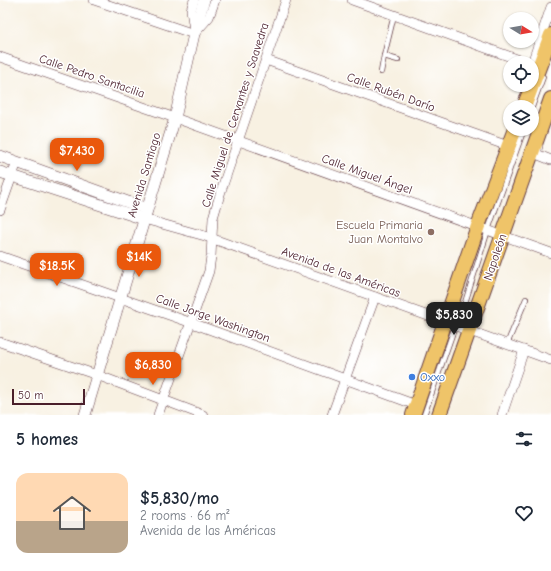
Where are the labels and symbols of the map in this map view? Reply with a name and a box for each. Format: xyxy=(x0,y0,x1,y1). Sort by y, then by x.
north arrow xyxy=(503,12,539,48)
street label: Calle Miguel de Cervantes y Saavedra xyxy=(198,21,272,209)
street label: Calle Pedro Santacilia xyxy=(37,51,147,101)
street label: Calle Rubén Darío xyxy=(345,70,437,114)
street label: Avenida Santiago xyxy=(124,131,164,219)
pin: $7,430 xyxy=(44,138,110,172)
street label: Calle Miguel Ángel xyxy=(320,151,414,197)
place label: Escuela Primaria Juan Montalvo xyxy=(336,218,423,246)
marker: Escuela Primaria Juan Montalvo xyxy=(426,227,436,237)
street label: Napoleón xyxy=(480,232,510,282)
pin: $14K xyxy=(115,244,163,278)
street label: Avenida de las Américas xyxy=(280,244,402,300)
pin: $18.5K xyxy=(24,253,90,287)
street label: Calle Jorge Washington xyxy=(154,291,272,345)
pin: $5,830 xyxy=(421,302,487,336)
pin: $6,830 xyxy=(120,352,186,386)
place label: Oxxo xyxy=(420,370,445,384)
marker: Oxxo xyxy=(407,372,417,382)
scale bar xyxy=(12,387,85,406)

